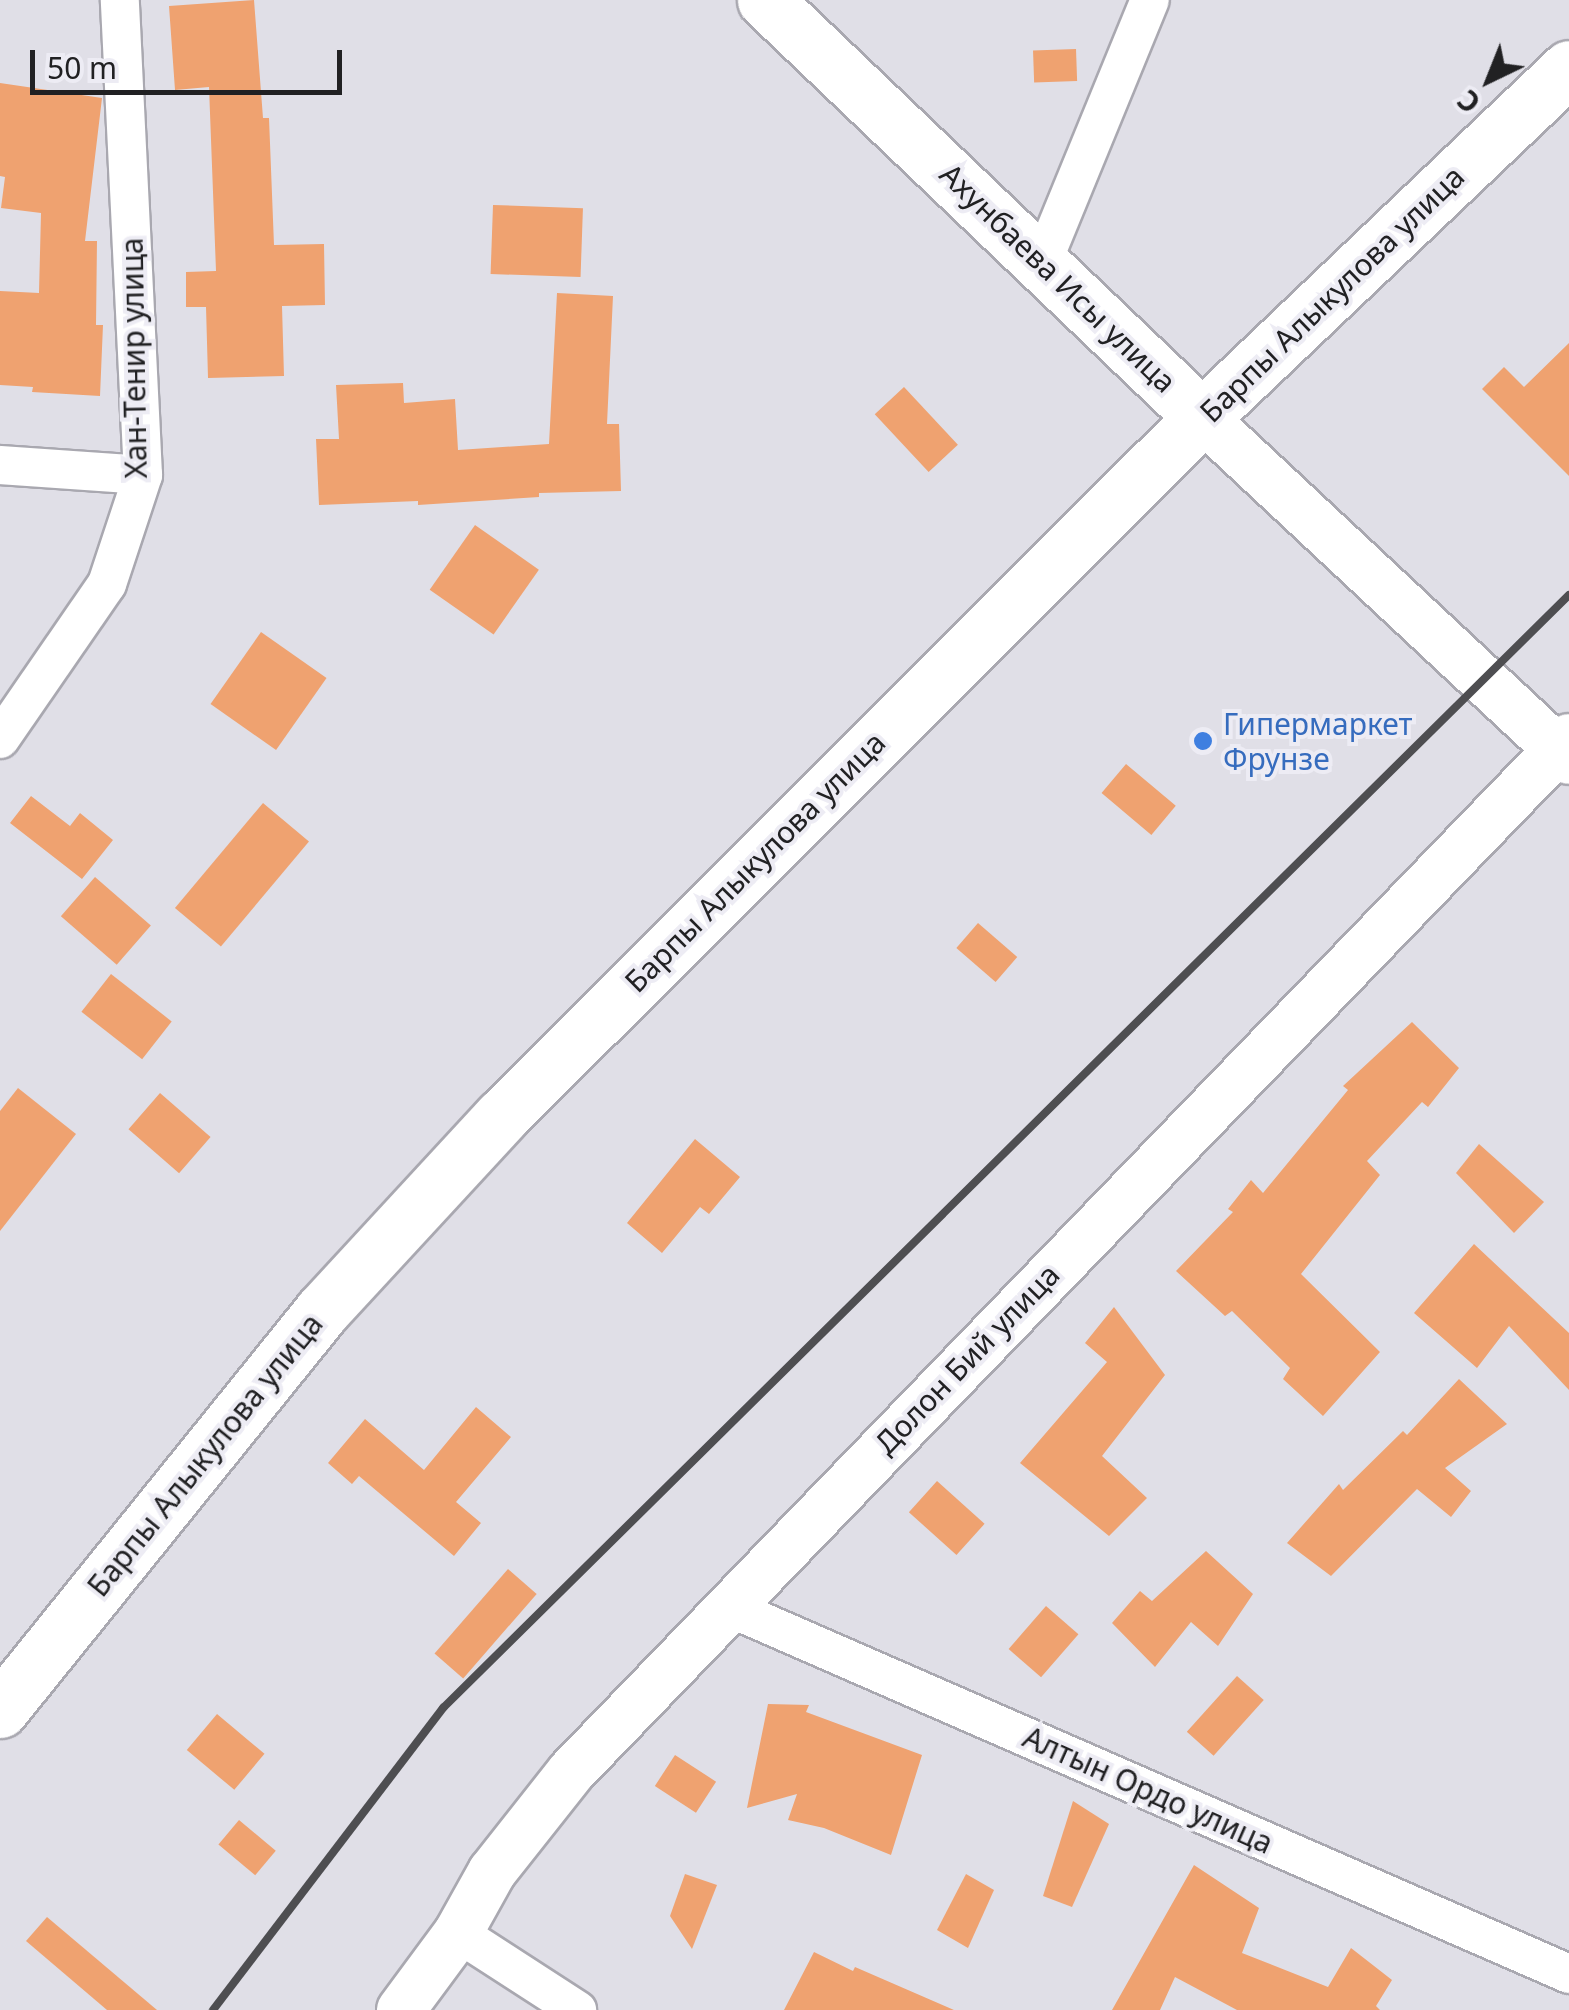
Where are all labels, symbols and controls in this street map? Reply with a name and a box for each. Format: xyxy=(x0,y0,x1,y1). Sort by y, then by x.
scale bar xyxy=(35,30,348,92)
north arrow xyxy=(1439,30,1539,130)
text: 50 m xyxy=(47,47,117,88)
text: С xyxy=(1449,82,1488,122)
street label: Ахунбаева Исы улица xyxy=(933,156,1183,400)
street label: Барпы Алыкулова улица xyxy=(1192,158,1472,430)
street label: Хан-Тенир улица xyxy=(114,237,154,479)
place label: Гипермаркет Фрунзе xyxy=(1223,706,1412,776)
street label: Барпы Алыкулова улица xyxy=(617,724,893,1000)
marker: Гипермаркет Фрунзе xyxy=(1192,730,1214,752)
street label: Долон Бий улица xyxy=(867,1257,1067,1461)
street label: Барпы Алыкулова улица xyxy=(80,1306,330,1604)
street label: Алтын Ордо улица xyxy=(1018,1719,1278,1861)

